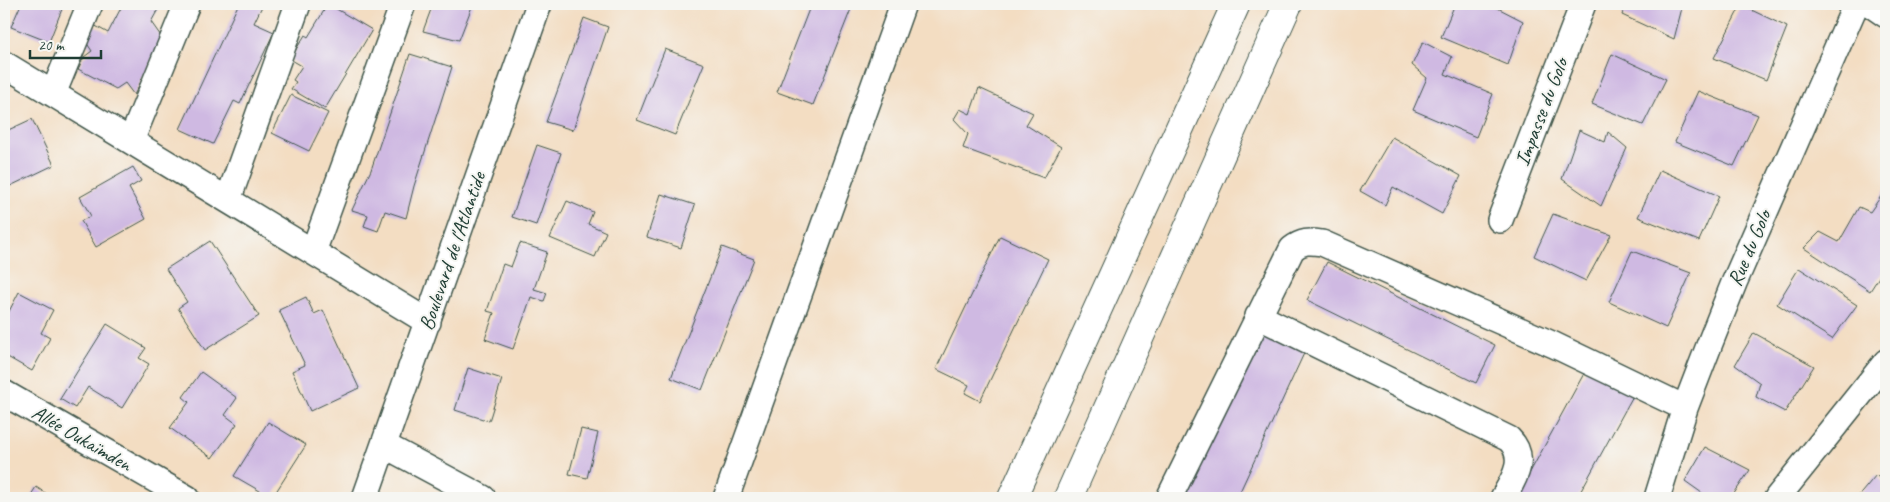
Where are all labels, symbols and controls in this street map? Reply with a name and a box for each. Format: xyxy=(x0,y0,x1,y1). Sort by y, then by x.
scale bar xyxy=(30,28,101,60)
text: 20 m xyxy=(38,36,65,55)
street label: Impasse du Golo xyxy=(1509,52,1574,170)
street label: Boulevard de l'Atlantide xyxy=(413,168,492,333)
street label: Rue du Golo xyxy=(1721,204,1778,290)
street label: Allée Oukaïmden xyxy=(27,399,138,478)

